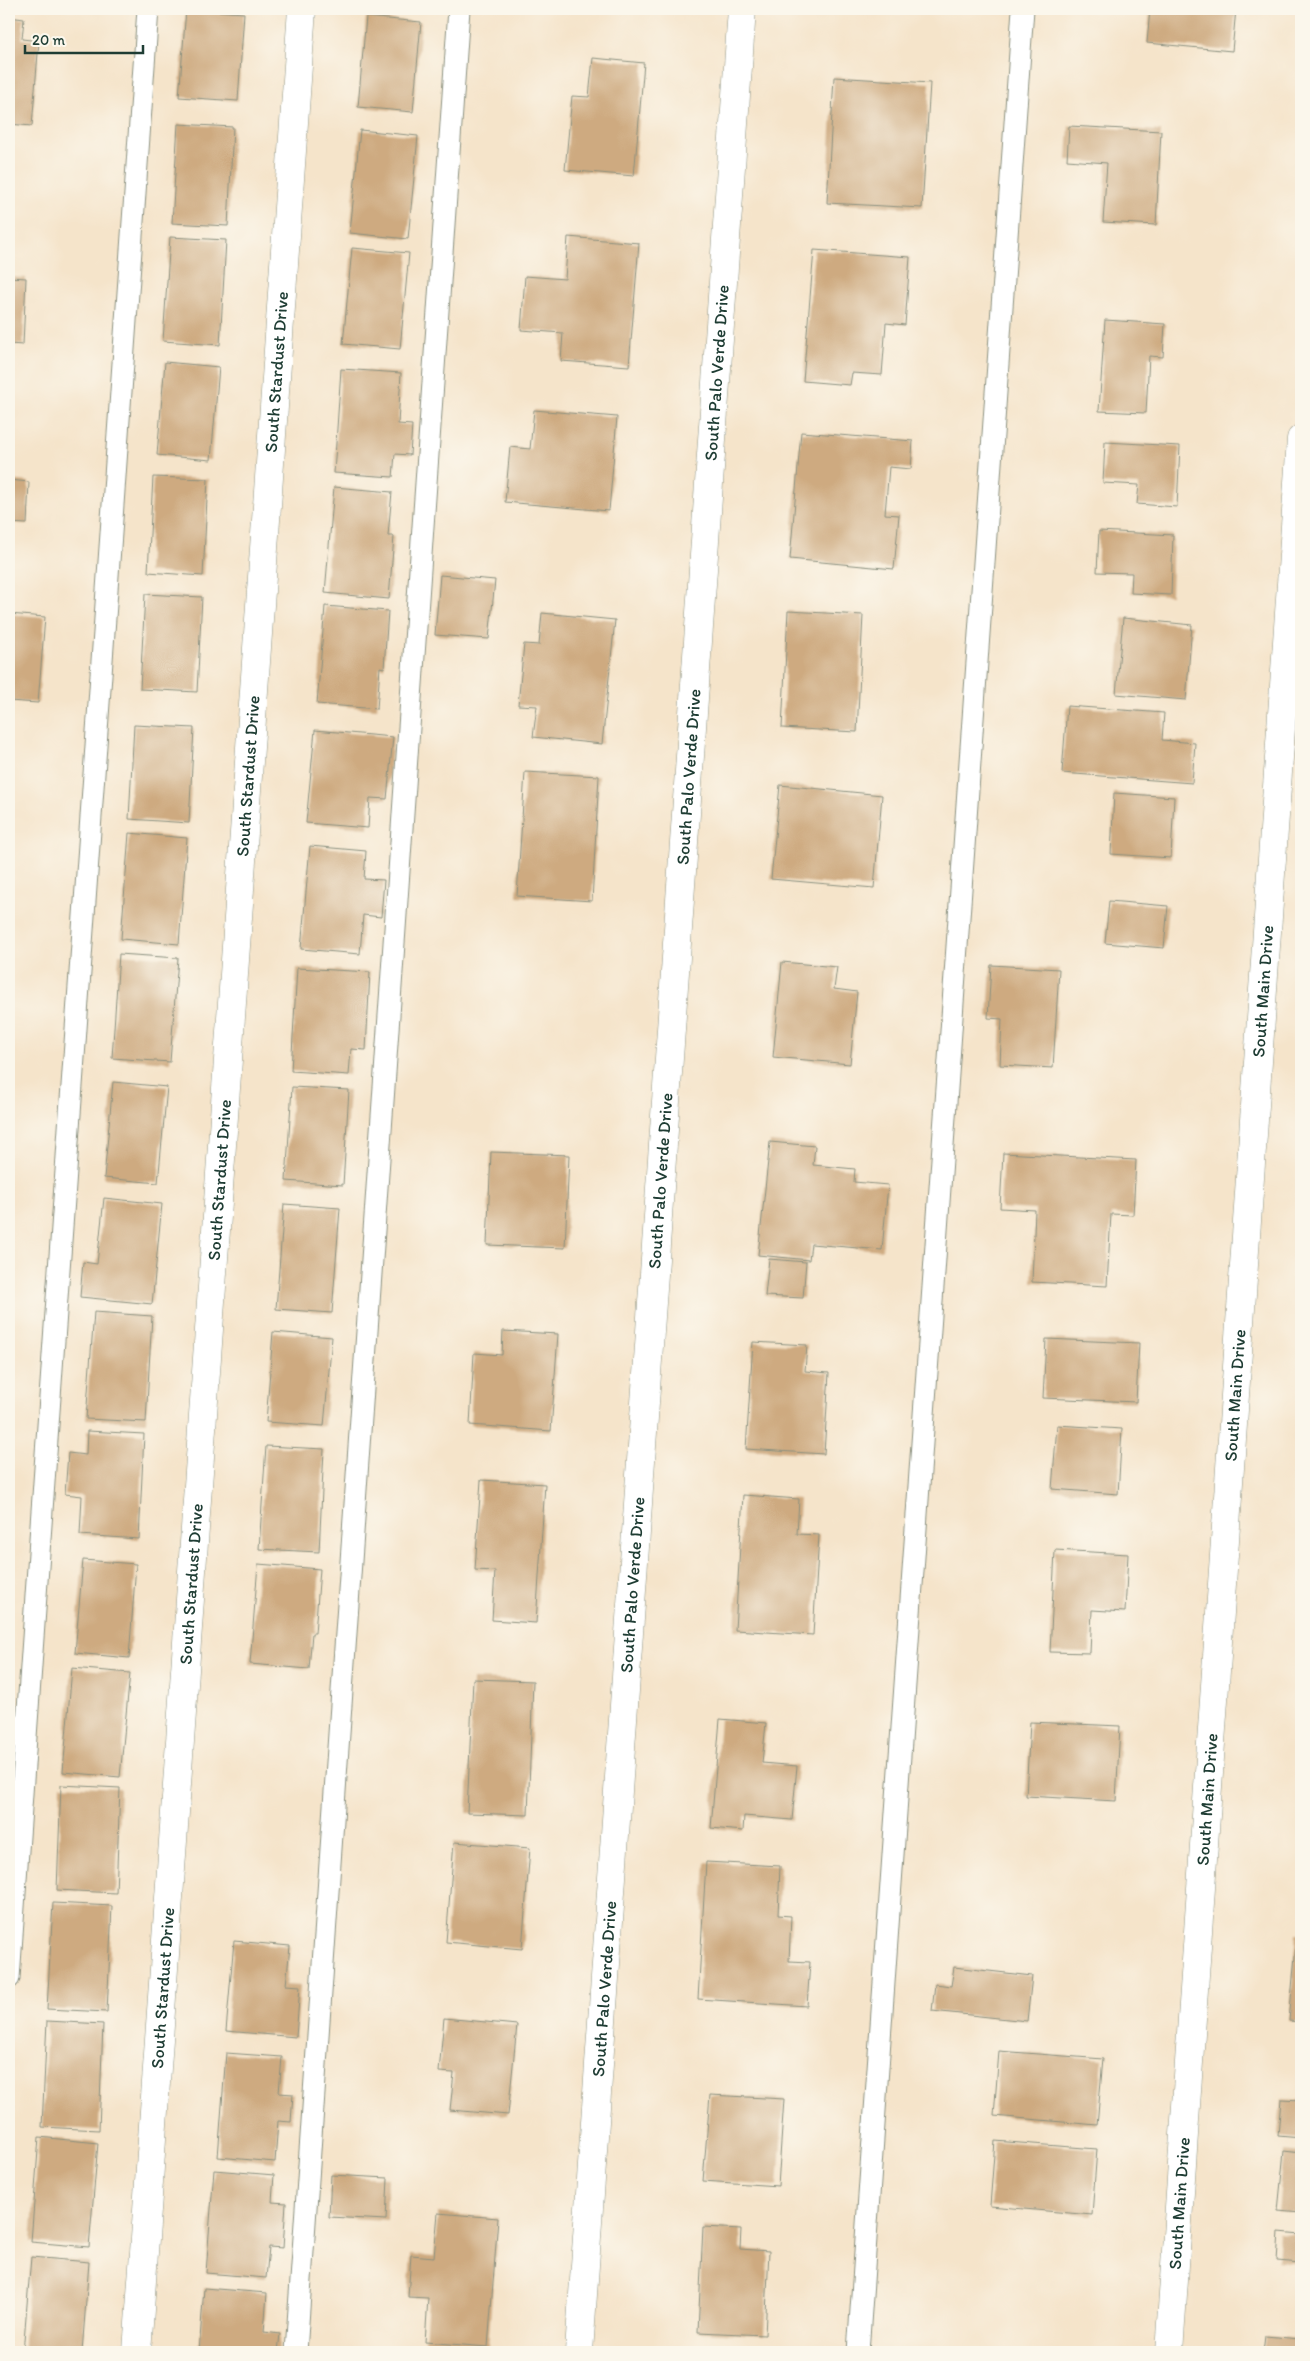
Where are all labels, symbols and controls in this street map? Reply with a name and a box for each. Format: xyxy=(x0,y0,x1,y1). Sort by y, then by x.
scale bar xyxy=(25,22,142,54)
text: 20 m xyxy=(32,31,66,49)
street label: South Palo Verde Drive xyxy=(700,284,734,462)
street label: South Stardust Drive xyxy=(260,291,293,453)
street label: South Palo Verde Drive xyxy=(671,688,706,866)
street label: South Stardust Drive xyxy=(231,695,265,857)
street label: South Main Drive xyxy=(1247,924,1278,1058)
street label: South Palo Verde Drive xyxy=(643,1092,678,1270)
street label: South Stardust Drive xyxy=(203,1099,236,1261)
street label: South Main Drive xyxy=(1219,1328,1251,1462)
street label: South Palo Verde Drive xyxy=(615,1496,649,1674)
street label: South Stardust Drive xyxy=(174,1503,208,1665)
street label: South Main Drive xyxy=(1192,1732,1223,1866)
street label: South Palo Verde Drive xyxy=(587,1900,621,2078)
street label: South Stardust Drive xyxy=(146,1907,179,2069)
street label: South Main Drive xyxy=(1164,2136,1195,2270)

